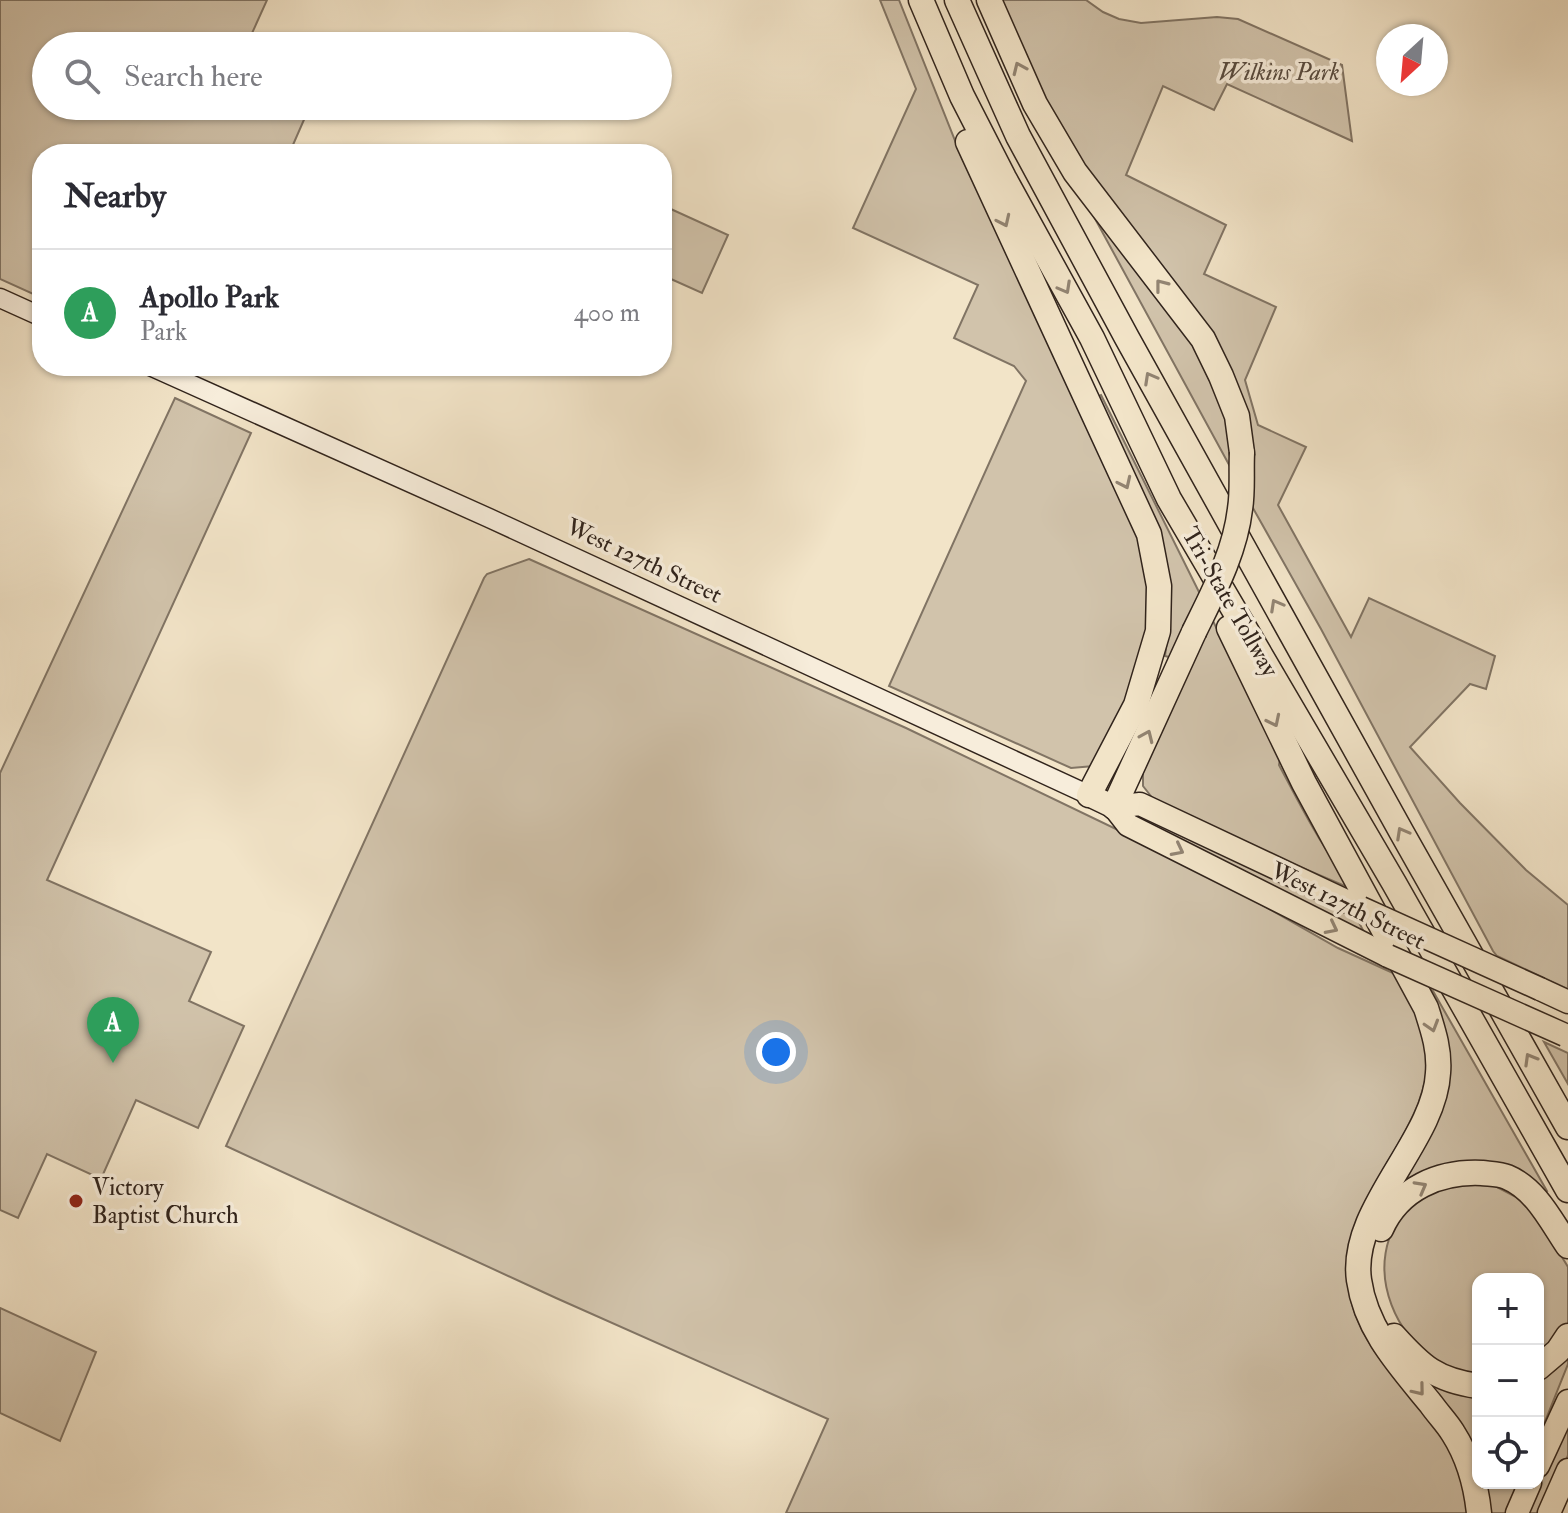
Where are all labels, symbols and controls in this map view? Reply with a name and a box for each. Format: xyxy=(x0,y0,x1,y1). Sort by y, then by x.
north arrow xyxy=(1376,24,1448,96)
search box xyxy=(32,32,672,120)
icon: search xyxy=(60,54,104,98)
park label: Wilkins Park xyxy=(1218,57,1340,88)
text: Search here xyxy=(124,58,263,95)
one-way arrow xyxy=(1013,61,1029,76)
text: Nearby xyxy=(64,175,166,218)
one-way arrow xyxy=(995,213,1011,227)
text: Apollo Park xyxy=(140,279,279,316)
one-way arrow xyxy=(1156,279,1170,294)
one-way arrow xyxy=(1055,280,1070,294)
text: A xyxy=(82,297,98,329)
text: 400 m xyxy=(574,297,640,329)
text: Park xyxy=(140,316,187,348)
one-way arrow xyxy=(1144,372,1159,386)
one-way arrow xyxy=(1115,474,1131,489)
street label: West 127th Street xyxy=(560,511,727,611)
street label: Tri-State Tollway xyxy=(1175,522,1286,683)
one-way arrow xyxy=(1270,599,1285,614)
one-way arrow xyxy=(1264,713,1280,728)
one-way arrow xyxy=(1137,730,1153,744)
one-way arrow xyxy=(1396,826,1411,841)
one-way arrow xyxy=(1169,840,1184,856)
street label: West 127th Street xyxy=(1265,855,1431,957)
one-way arrow xyxy=(1324,918,1339,934)
pin: A xyxy=(87,997,139,1063)
one-way arrow xyxy=(1423,1019,1439,1033)
your location xyxy=(756,1032,796,1072)
one-way arrow xyxy=(1524,1053,1539,1067)
place label: Victory Baptist Church xyxy=(92,1172,239,1231)
one-way arrow xyxy=(1412,1181,1427,1197)
marker: Victory Baptist Church xyxy=(67,1192,85,1210)
map controls xyxy=(1472,1273,1544,1489)
button: + xyxy=(1472,1273,1544,1345)
button: − xyxy=(1472,1345,1544,1417)
one-way arrow xyxy=(1409,1381,1424,1395)
button: locate xyxy=(1472,1417,1544,1489)

